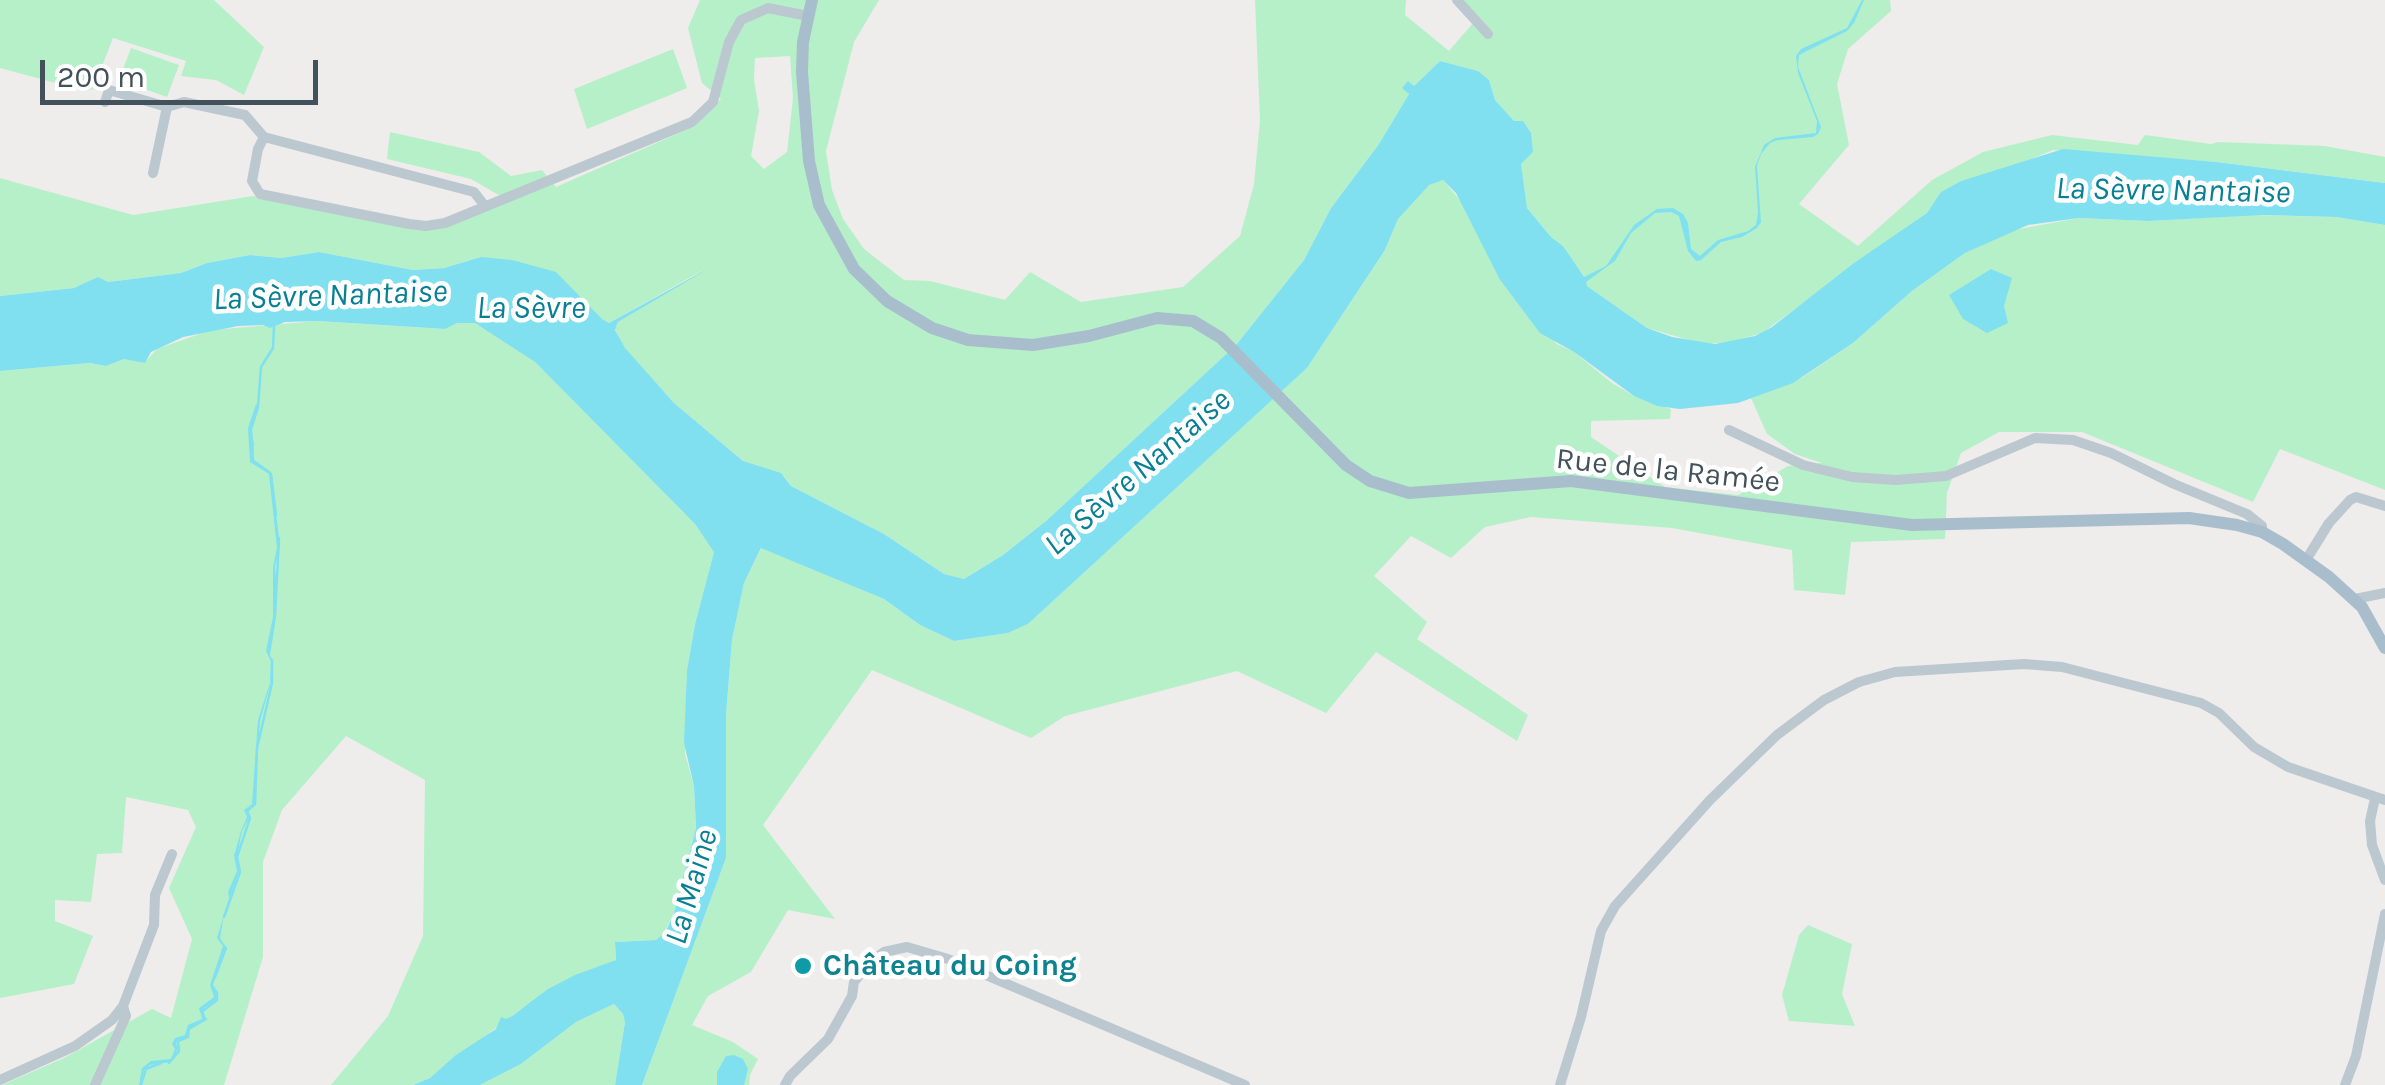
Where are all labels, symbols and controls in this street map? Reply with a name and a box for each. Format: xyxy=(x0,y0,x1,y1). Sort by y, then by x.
scale bar xyxy=(45,40,322,102)
text: 200 m xyxy=(57,59,145,95)
water label: La Sèvre Nantaise xyxy=(2055,170,2291,212)
water label: La Sèvre Nantaise xyxy=(212,273,448,319)
water label: La Sèvre xyxy=(477,290,585,328)
water label: La Sèvre Nantaise xyxy=(1037,382,1239,564)
street label: Rue de la Ramée xyxy=(1554,441,1782,501)
water label: La Maine xyxy=(657,825,727,949)
place label: Château du Coing xyxy=(823,948,1077,984)
marker: Château du Coing xyxy=(792,955,814,977)

